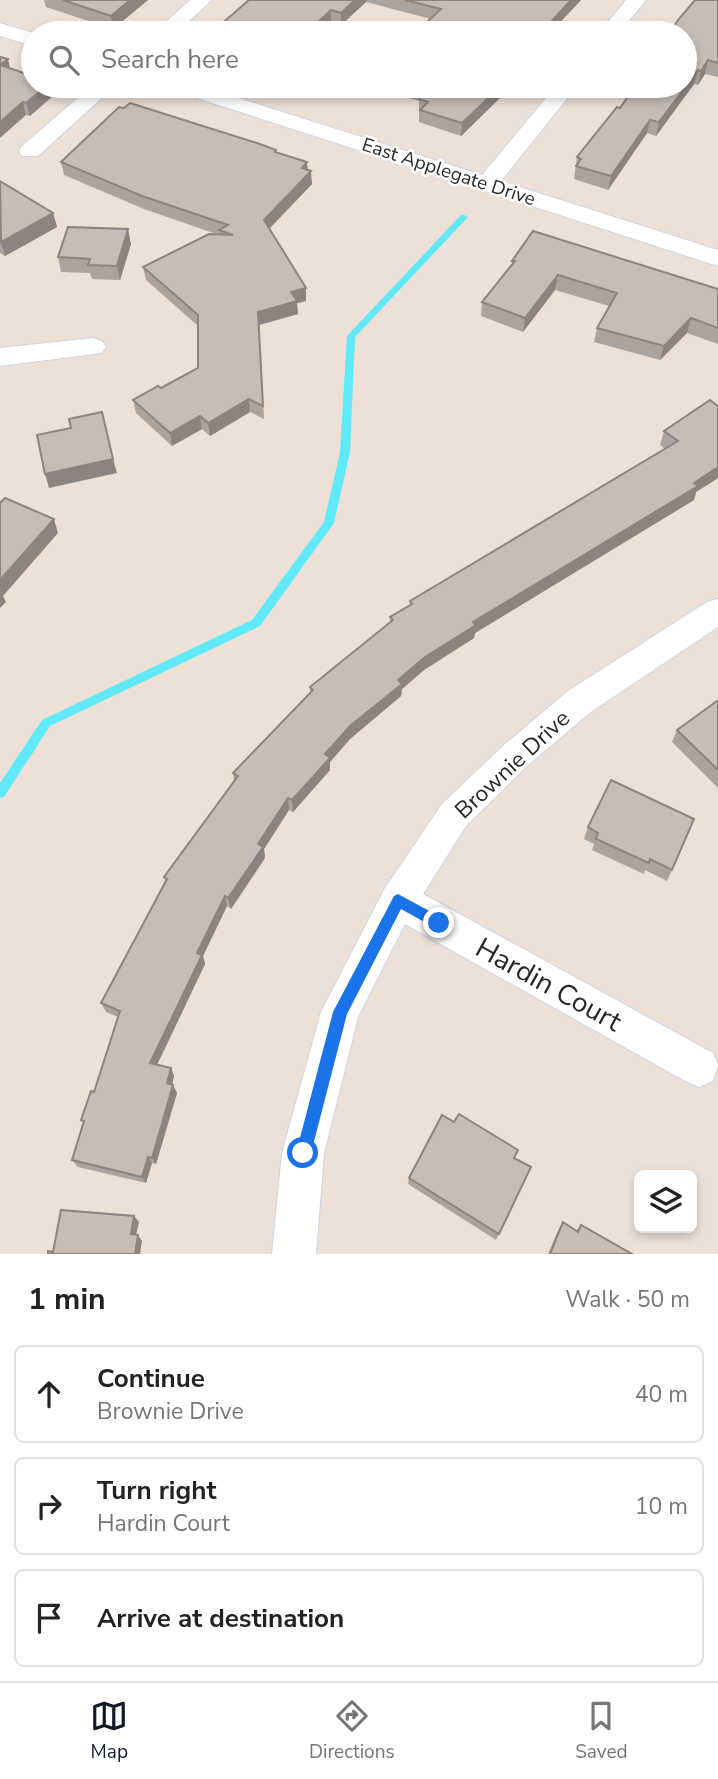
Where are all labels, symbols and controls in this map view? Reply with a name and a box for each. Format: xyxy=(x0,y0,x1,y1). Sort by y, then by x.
search box xyxy=(21,21,697,98)
icon: search xyxy=(45,41,83,79)
text: Search here xyxy=(101,42,239,77)
street label: East Applegate Drive xyxy=(359,132,539,212)
street label: Brownie Drive xyxy=(448,703,577,826)
route end xyxy=(423,907,454,938)
street label: Hardin Court xyxy=(469,929,629,1041)
route start xyxy=(287,1137,318,1168)
map controls xyxy=(634,1170,697,1233)
button: layers xyxy=(634,1170,697,1233)
text: 1 min xyxy=(28,1279,106,1320)
text: Walk · 50 m xyxy=(565,1284,690,1315)
text: Continue xyxy=(97,1361,205,1396)
icon: ahead xyxy=(30,1375,68,1413)
text: 40 m xyxy=(635,1379,688,1410)
text: Brownie Drive xyxy=(97,1396,244,1427)
text: Turn right xyxy=(97,1473,216,1508)
icon: right xyxy=(30,1487,68,1525)
text: 10 m xyxy=(635,1491,688,1522)
text: Hardin Court xyxy=(97,1508,230,1539)
icon: arrive xyxy=(30,1599,68,1637)
text: Arrive at destination xyxy=(97,1601,344,1636)
tab: Map xyxy=(90,1697,128,1765)
tab: Directions xyxy=(309,1697,395,1765)
tab: Saved xyxy=(575,1697,628,1765)

